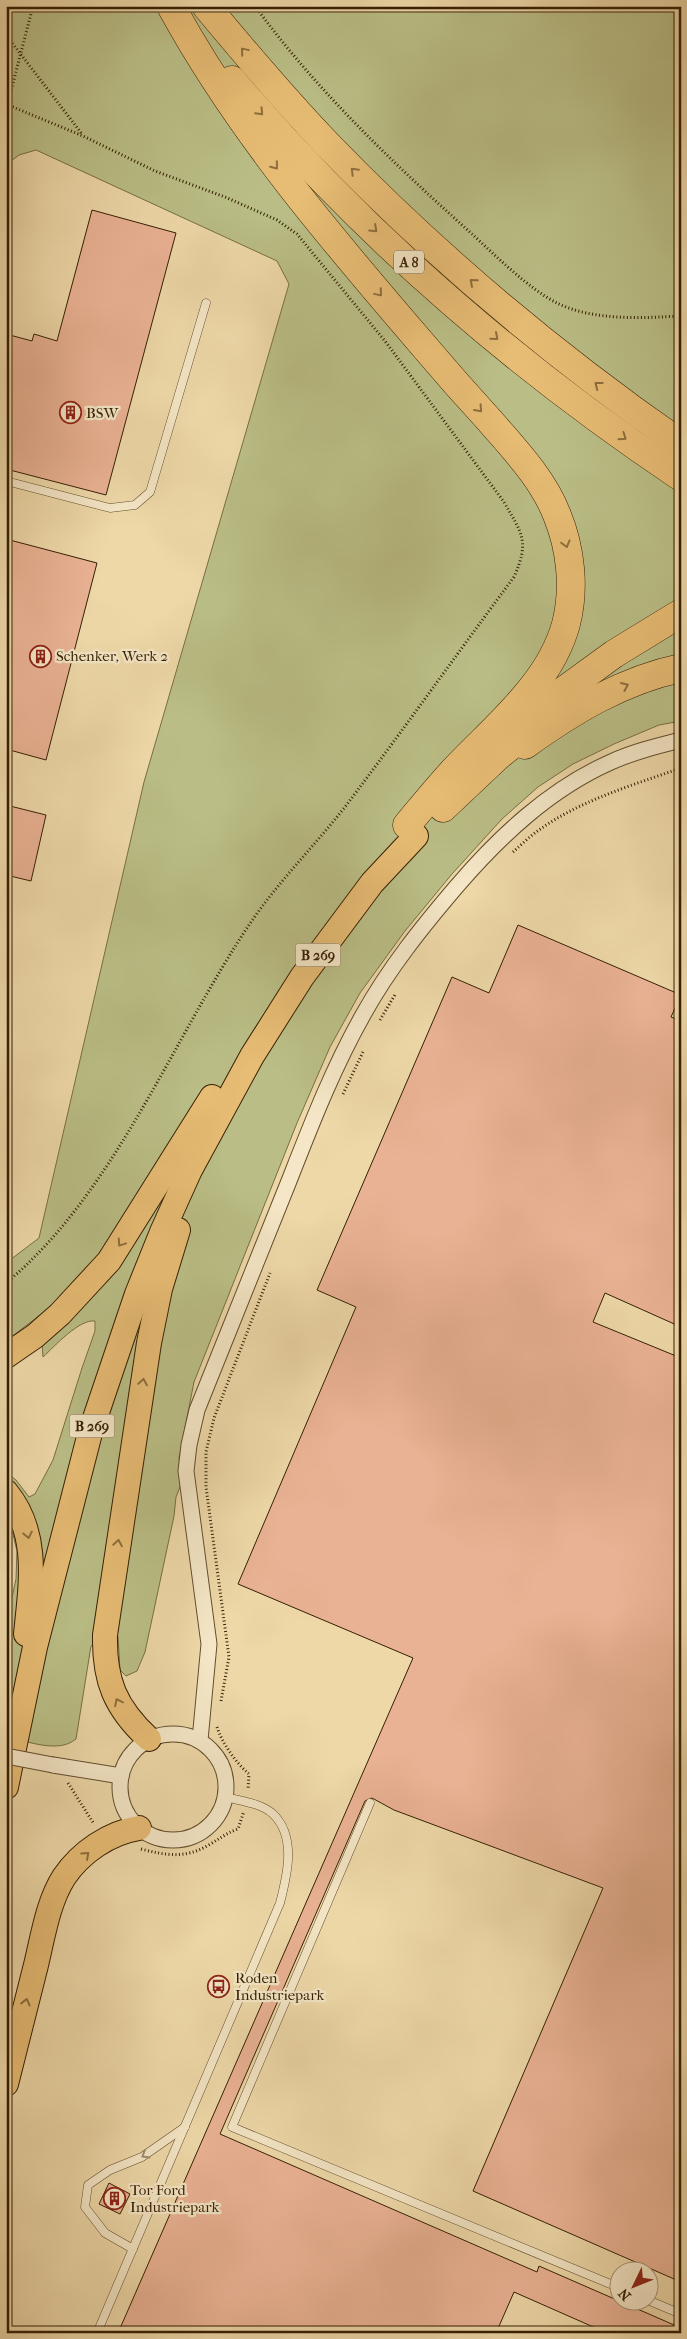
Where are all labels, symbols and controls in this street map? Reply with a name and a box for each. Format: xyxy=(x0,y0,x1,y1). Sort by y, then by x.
one-way arrow xyxy=(241,48,250,57)
one-way arrow xyxy=(254,107,263,116)
one-way arrow xyxy=(269,161,278,170)
one-way arrow xyxy=(351,168,360,177)
one-way arrow xyxy=(368,223,377,232)
road number: A 8 xyxy=(394,250,424,274)
one-way arrow xyxy=(469,279,478,288)
one-way arrow xyxy=(373,288,382,297)
one-way arrow xyxy=(489,332,498,341)
one-way arrow xyxy=(595,383,604,391)
building icon: BSW xyxy=(58,401,82,425)
place label: BSW xyxy=(86,404,120,422)
one-way arrow xyxy=(473,404,482,413)
one-way arrow xyxy=(617,431,627,440)
one-way arrow xyxy=(560,540,571,549)
building icon: Schenker, Werk 2 xyxy=(28,644,52,668)
place label: Schenker, Werk 2 xyxy=(56,647,168,665)
one-way arrow xyxy=(620,681,629,692)
road number: B 269 xyxy=(296,944,340,966)
one-way arrow xyxy=(118,1238,127,1247)
one-way arrow xyxy=(137,1378,147,1387)
road number: B 269 xyxy=(70,1414,114,1438)
one-way arrow xyxy=(22,1530,32,1539)
one-way arrow xyxy=(112,1538,122,1547)
one-way arrow xyxy=(114,1698,124,1707)
one-way arrow xyxy=(80,1851,89,1860)
place label: Roden Industriepark xyxy=(235,1969,324,2004)
bus stop icon: Roden Industriepark xyxy=(207,1975,231,1999)
one-way arrow xyxy=(20,1998,31,2007)
one-way arrow xyxy=(141,2148,150,2158)
place label: Tor Ford Industriepark xyxy=(130,2181,219,2216)
building icon: Tor Ford Industriepark xyxy=(102,2187,126,2211)
north arrow xyxy=(610,2262,660,2312)
text: N xyxy=(615,2285,635,2304)

